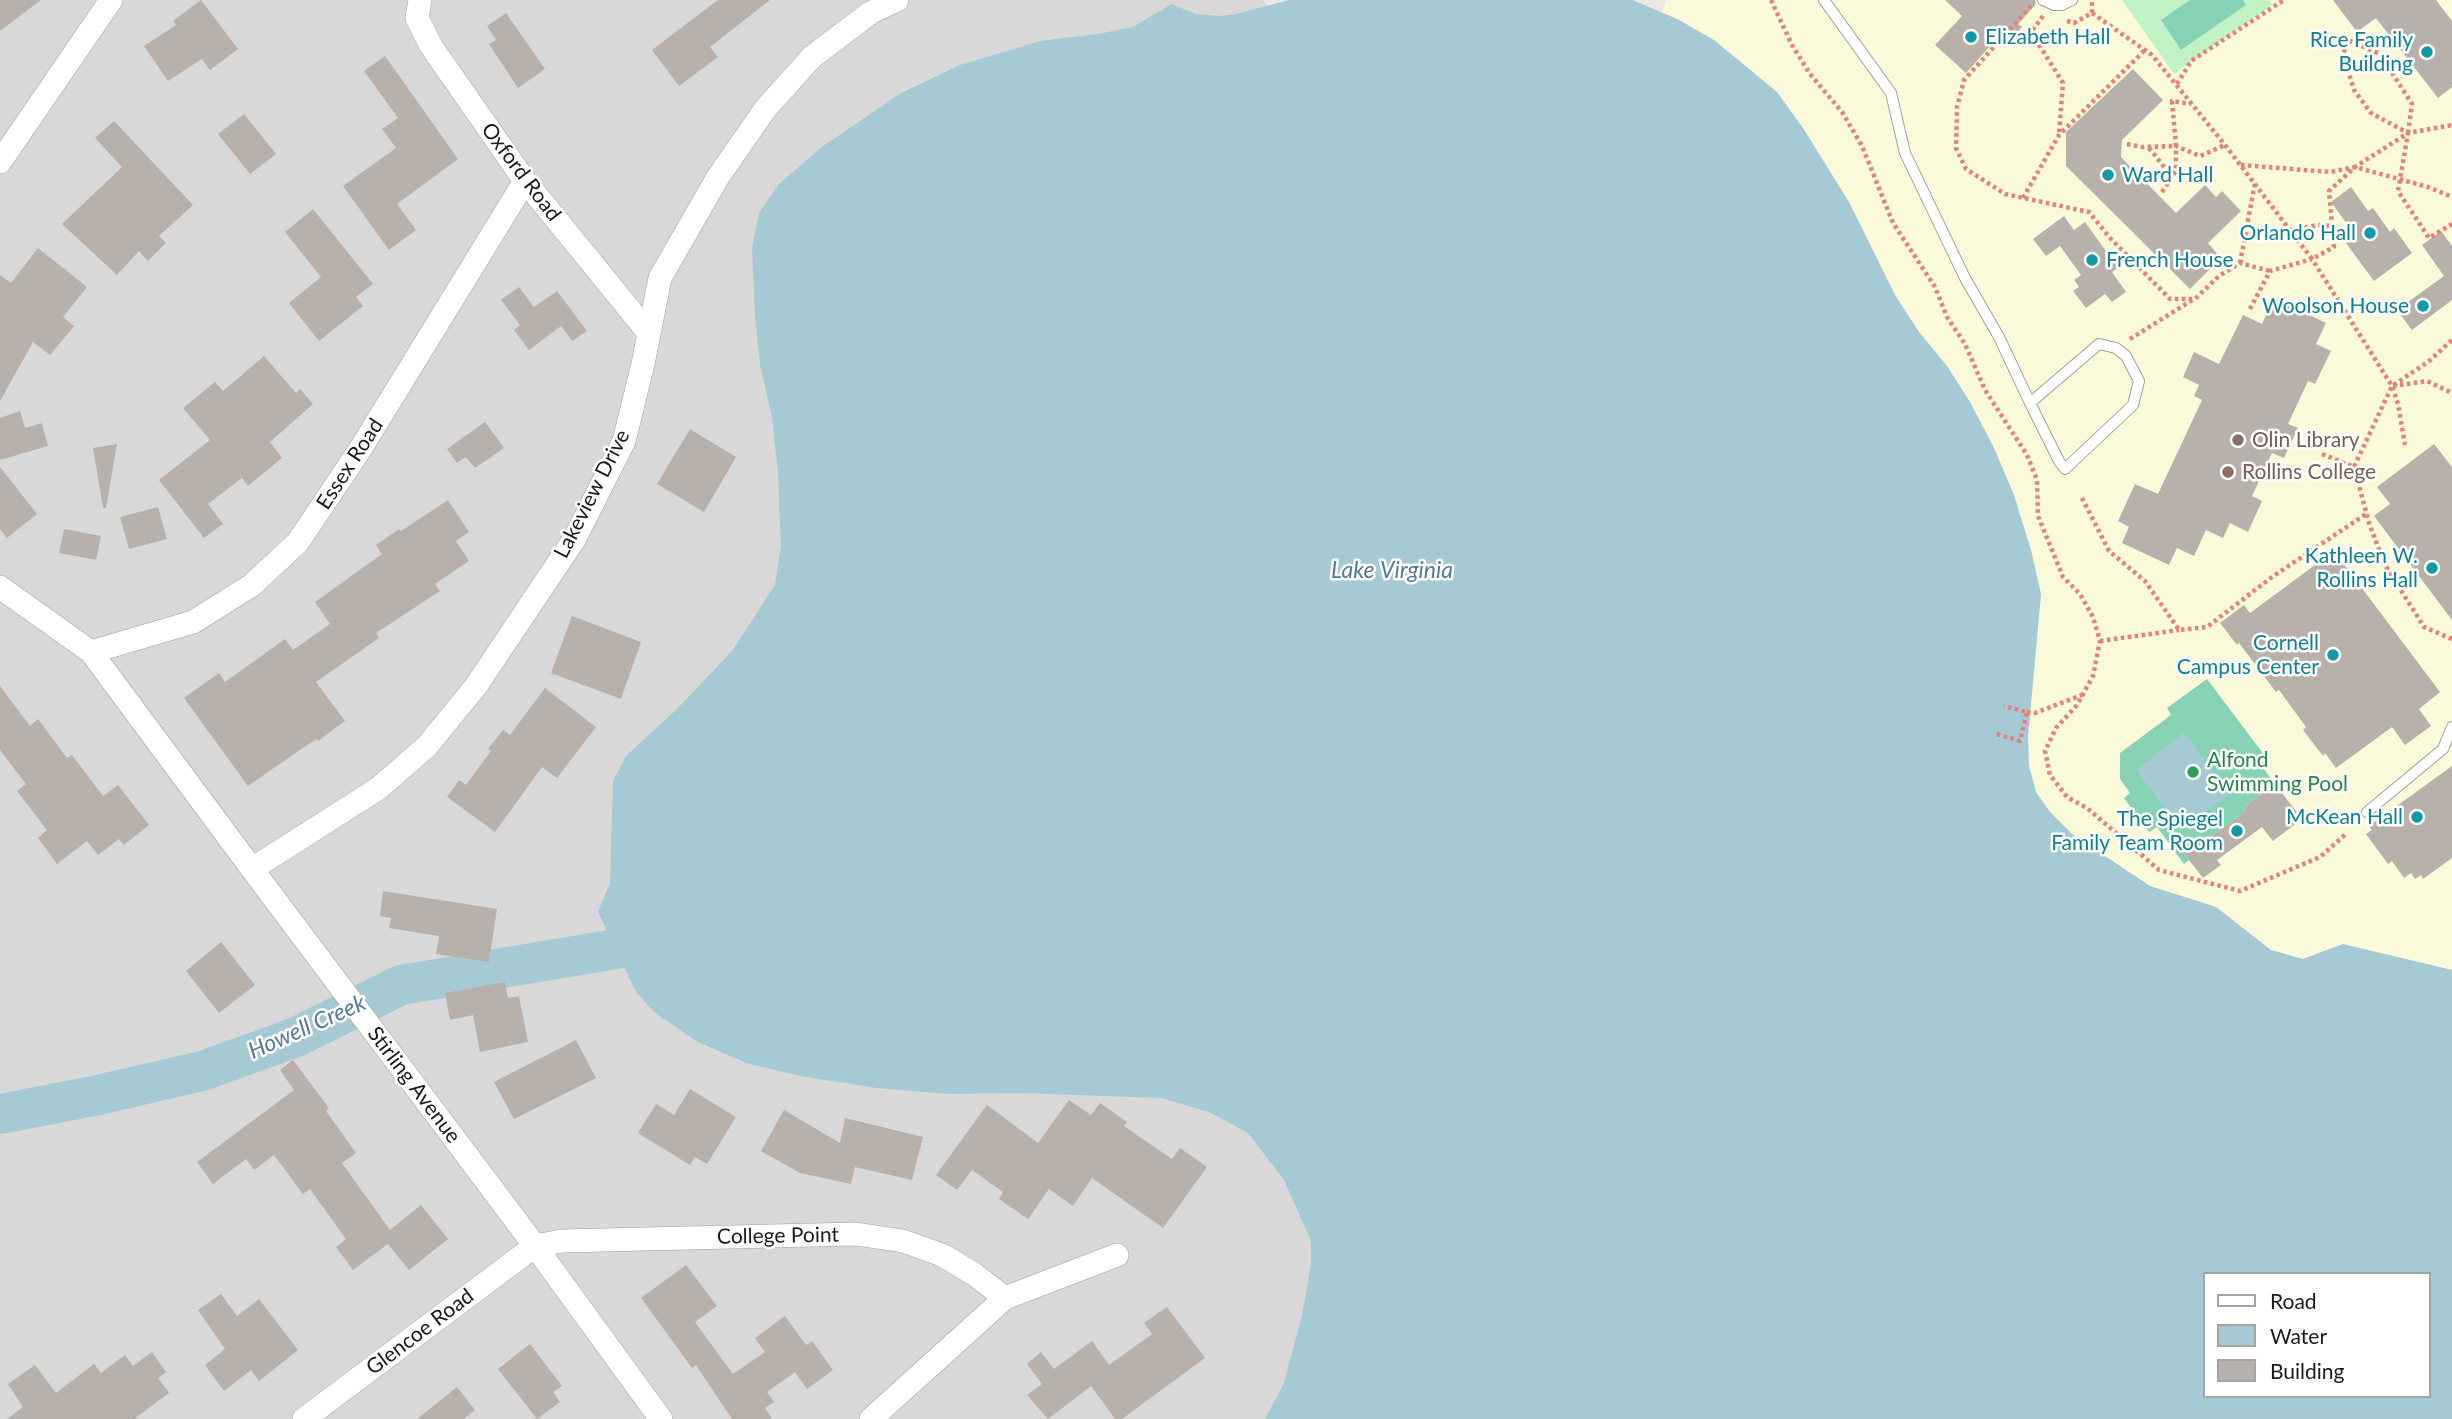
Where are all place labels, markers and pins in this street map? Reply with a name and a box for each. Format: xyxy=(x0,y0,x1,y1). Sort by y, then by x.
place label: Elizabeth Hall xyxy=(1985,24,2110,50)
place label: Rice Family Building xyxy=(2310,27,2413,77)
marker: Elizabeth Hall xyxy=(1963,29,1979,45)
marker: Rice Family Building xyxy=(2419,44,2435,60)
place label: Ward Hall xyxy=(2122,162,2213,188)
marker: Ward Hall xyxy=(2100,167,2116,183)
place label: Orlando Hall xyxy=(2240,220,2356,246)
marker: Orlando Hall xyxy=(2362,225,2378,241)
place label: French House xyxy=(2106,247,2234,273)
marker: French House xyxy=(2084,252,2100,268)
place label: Woolson House xyxy=(2262,293,2409,319)
marker: Woolson House xyxy=(2415,298,2431,314)
place label: Olin Library xyxy=(2252,427,2360,453)
marker: Olin Library xyxy=(2230,432,2246,448)
place label: Rollins College xyxy=(2242,459,2376,485)
marker: Rollins College xyxy=(2220,464,2236,480)
place label: Kathleen W. Rollins Hall xyxy=(2305,543,2418,593)
marker: Kathleen W. Rollins Hall xyxy=(2424,560,2440,576)
place label: Cornell Campus Center xyxy=(2177,630,2319,680)
marker: Cornell Campus Center xyxy=(2325,647,2341,663)
place label: Alfond Swimming Pool xyxy=(2207,747,2348,797)
marker: Alfond Swimming Pool xyxy=(2185,764,2201,780)
place label: McKean Hall xyxy=(2286,804,2403,830)
place label: The Spiegel Family Team Room xyxy=(2051,806,2223,856)
marker: McKean Hall xyxy=(2409,809,2425,825)
marker: The Spiegel Family Team Room xyxy=(2229,823,2245,839)

